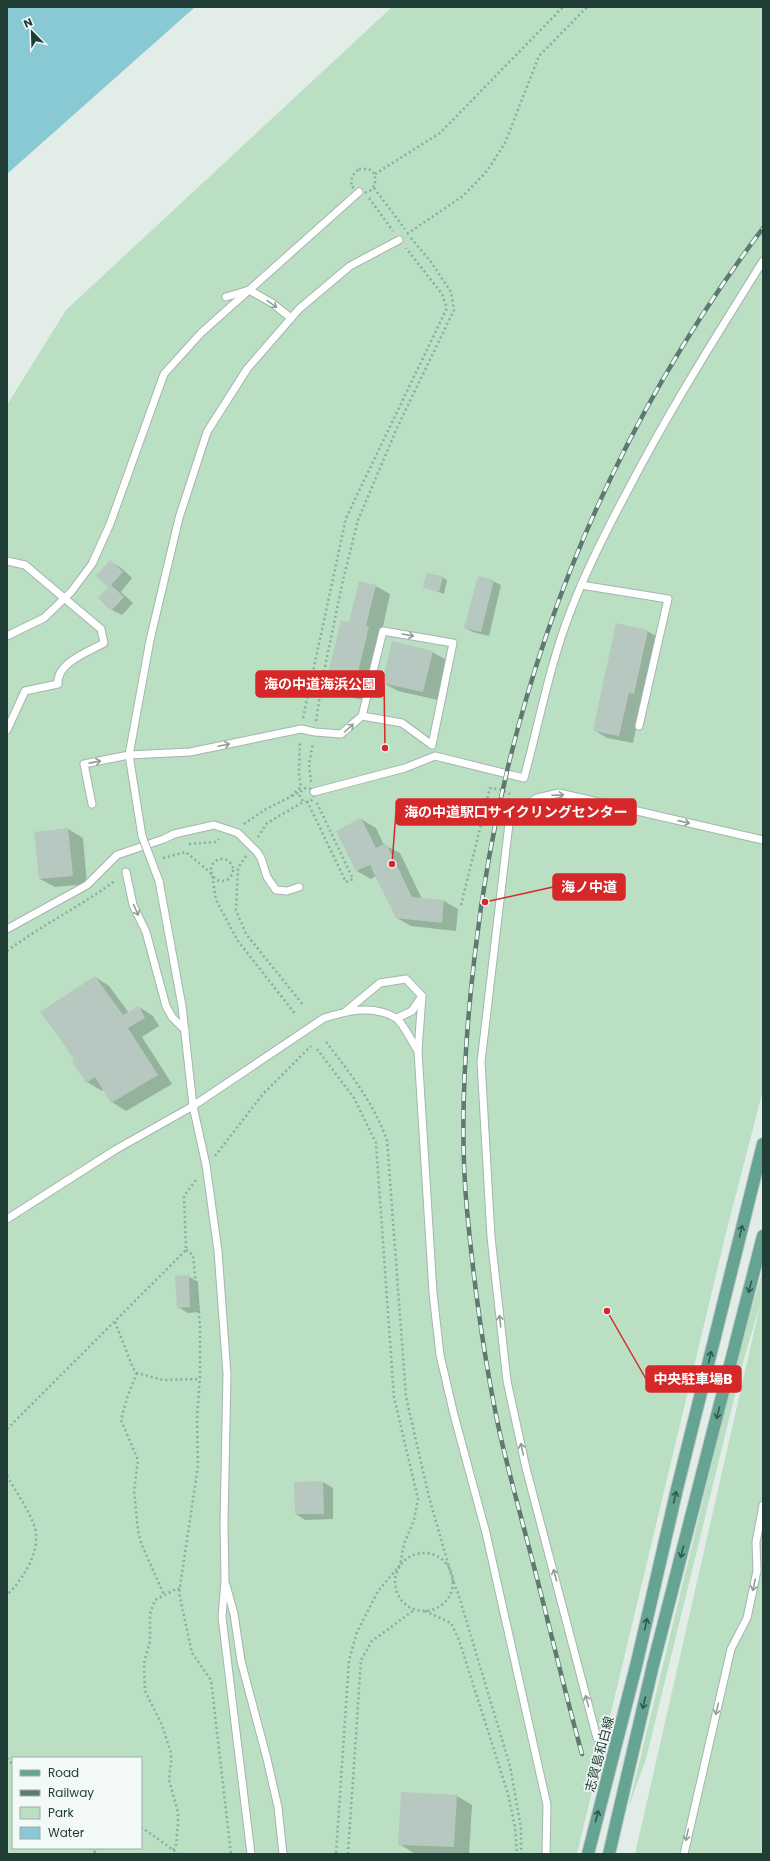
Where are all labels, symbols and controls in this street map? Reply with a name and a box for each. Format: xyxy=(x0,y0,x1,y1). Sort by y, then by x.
north arrow xyxy=(12,12,52,52)
text: N xyxy=(21,14,35,32)
one-way arrow xyxy=(267,300,278,308)
one-way arrow xyxy=(401,632,414,640)
callout: 海の中道海浜公園 xyxy=(256,671,384,697)
text: 海の中道海浜公園 xyxy=(264,674,376,694)
one-way arrow xyxy=(344,723,354,732)
one-way arrow xyxy=(217,740,230,748)
one-way arrow xyxy=(88,757,101,765)
one-way arrow xyxy=(551,791,564,798)
callout: 海の中道駅口サイクリングセンター xyxy=(396,799,636,825)
text: 海の中道駅口サイクリングセンター xyxy=(404,802,628,822)
one-way arrow xyxy=(678,818,691,826)
callout: 海ノ中道 xyxy=(553,874,625,900)
text: 海ノ中道 xyxy=(561,877,617,897)
one-way arrow xyxy=(133,904,140,916)
one-way arrow xyxy=(738,1225,745,1238)
one-way arrow xyxy=(746,1280,753,1293)
one-way arrow xyxy=(496,1315,504,1328)
one-way arrow xyxy=(706,1351,714,1364)
callout: 中央駐車場B xyxy=(646,1366,741,1392)
text: 中央駐車場B xyxy=(653,1369,733,1389)
one-way arrow xyxy=(713,1406,721,1419)
one-way arrow xyxy=(518,1443,526,1456)
one-way arrow xyxy=(672,1491,679,1504)
one-way arrow xyxy=(678,1546,685,1559)
one-way arrow xyxy=(551,1568,559,1581)
one-way arrow xyxy=(750,1578,758,1591)
one-way arrow xyxy=(642,1618,650,1631)
one-way arrow xyxy=(583,1694,590,1707)
one-way arrow xyxy=(640,1697,648,1710)
one-way arrow xyxy=(713,1702,720,1715)
street label: 志賀島和白線 xyxy=(580,1714,619,1794)
legend xyxy=(12,1757,142,1849)
text: Road xyxy=(48,1764,79,1781)
text: Railway xyxy=(48,1784,94,1801)
text: Park xyxy=(48,1804,75,1821)
one-way arrow xyxy=(594,1810,601,1823)
text: Water xyxy=(48,1824,85,1841)
one-way arrow xyxy=(683,1829,691,1842)

